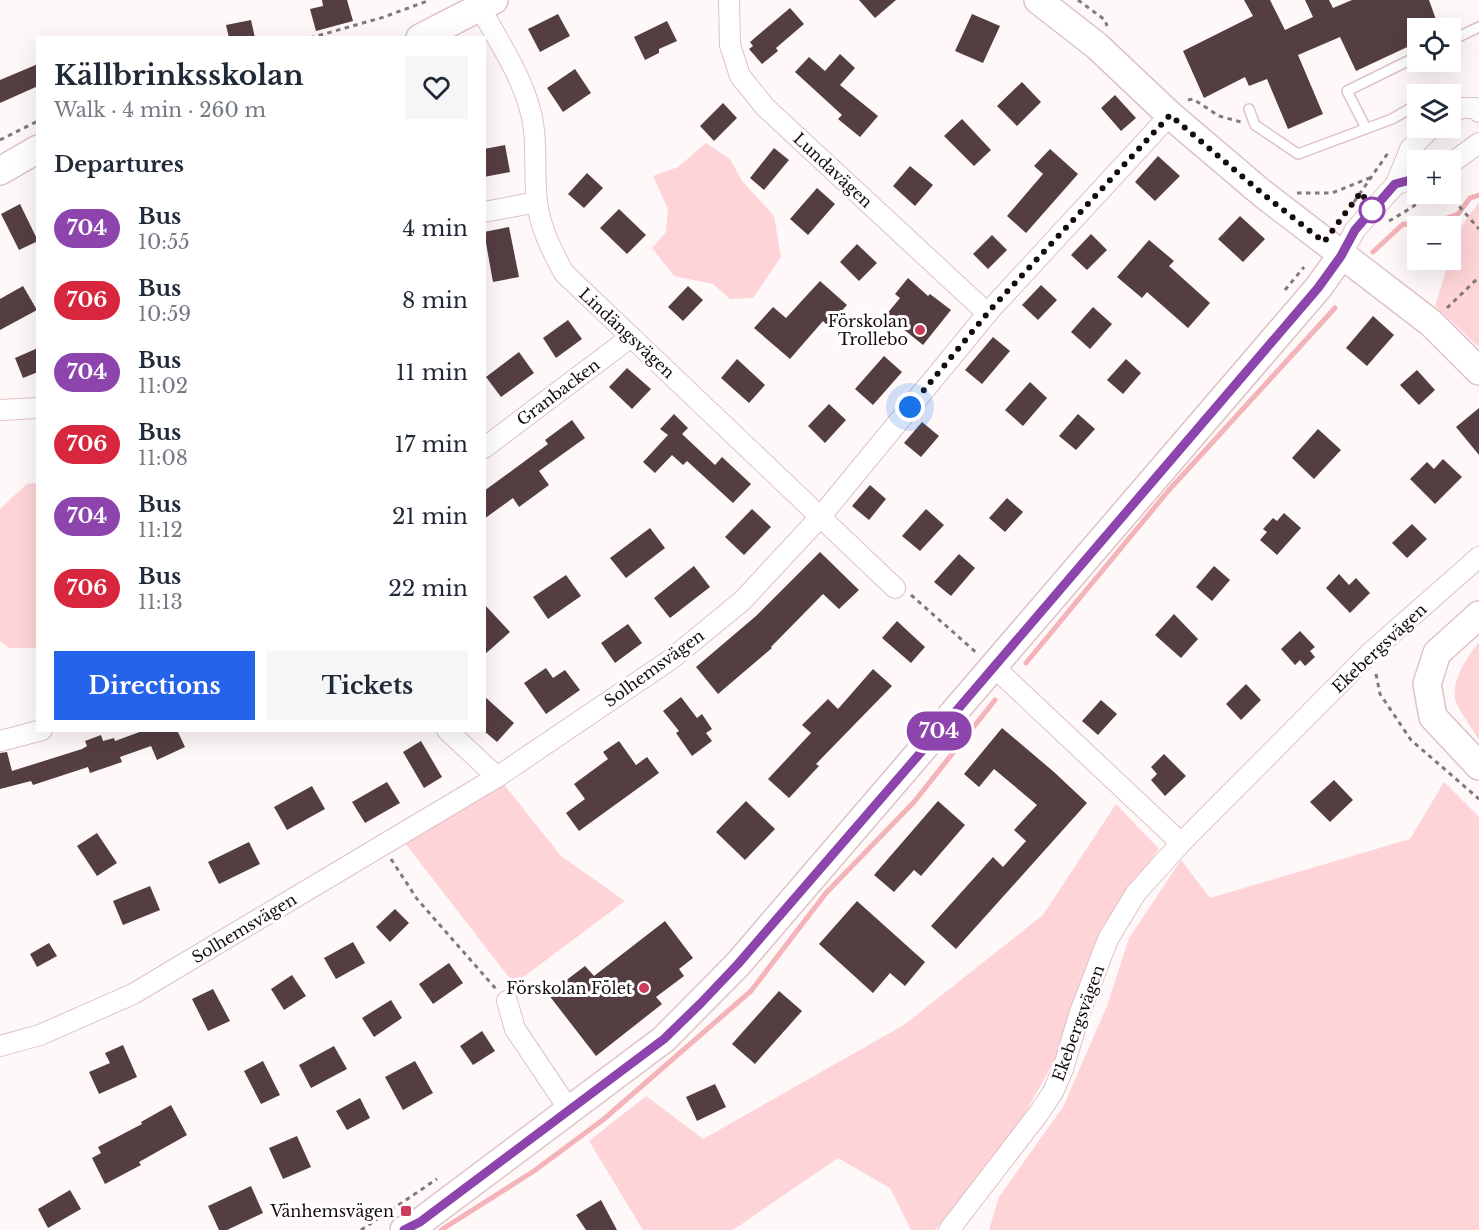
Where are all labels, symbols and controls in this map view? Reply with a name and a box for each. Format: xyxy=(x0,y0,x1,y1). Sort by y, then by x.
map controls xyxy=(1407,18,1461,270)
button: locate xyxy=(1407,18,1461,72)
button: heart xyxy=(405,56,468,119)
text: Källbrinksskolan xyxy=(54,58,304,93)
button: layers xyxy=(1407,84,1461,138)
text: Walk · 4 min · 260 m xyxy=(54,98,266,122)
street label: Lundavägen xyxy=(789,128,877,212)
button: + xyxy=(1407,150,1461,204)
text: Departures xyxy=(54,151,184,178)
unlabelled marker xyxy=(1359,197,1385,223)
text: Bus xyxy=(138,203,181,230)
text: 704 xyxy=(67,215,107,241)
text: 4 min xyxy=(403,215,468,242)
button: − xyxy=(1407,216,1461,270)
text: 10:55 xyxy=(138,230,190,254)
text: Bus xyxy=(138,275,181,302)
street label: Lindängsvägen xyxy=(575,284,679,382)
text: 706 xyxy=(67,287,107,313)
text: 8 min xyxy=(402,287,468,314)
text: 10:59 xyxy=(138,302,191,326)
place label: Förskolan Trollebo xyxy=(828,311,908,349)
marker: Förskolan Trollebo xyxy=(913,323,927,337)
text: Bus xyxy=(138,347,181,374)
street label: Granbacken xyxy=(513,354,603,430)
text: 704 xyxy=(67,359,107,385)
text: 11 min xyxy=(396,359,468,386)
text: 11:02 xyxy=(138,374,188,398)
your location xyxy=(895,392,925,422)
text: Bus xyxy=(138,419,181,446)
text: 706 xyxy=(67,431,107,457)
text: 17 min xyxy=(395,431,468,458)
text: 11:08 xyxy=(138,446,188,470)
text: Bus xyxy=(138,491,181,518)
text: 704 xyxy=(67,503,107,529)
text: 21 min xyxy=(392,503,468,530)
text: 11:12 xyxy=(138,518,183,542)
text: Bus xyxy=(138,563,181,590)
text: 706 xyxy=(67,575,107,601)
text: 22 min xyxy=(388,575,468,602)
text: 11:13 xyxy=(138,590,183,614)
street label: Ekebergsvägen xyxy=(1328,599,1430,697)
street label: Solhemsvägen xyxy=(600,625,708,711)
button: Directions xyxy=(54,651,255,720)
button: Tickets xyxy=(267,651,468,720)
line badge: 704 xyxy=(904,712,974,750)
text: 704 xyxy=(919,718,959,744)
street label: Solhemsvägen xyxy=(188,889,300,967)
street label: Ekebergsvägen xyxy=(1048,962,1108,1084)
place label: Förskolan Fölet xyxy=(506,978,632,998)
marker: Förskolan Fölet xyxy=(637,981,651,995)
place label: Vänhemsvägen xyxy=(269,1201,394,1221)
marker: Vänhemsvägen xyxy=(399,1204,413,1218)

